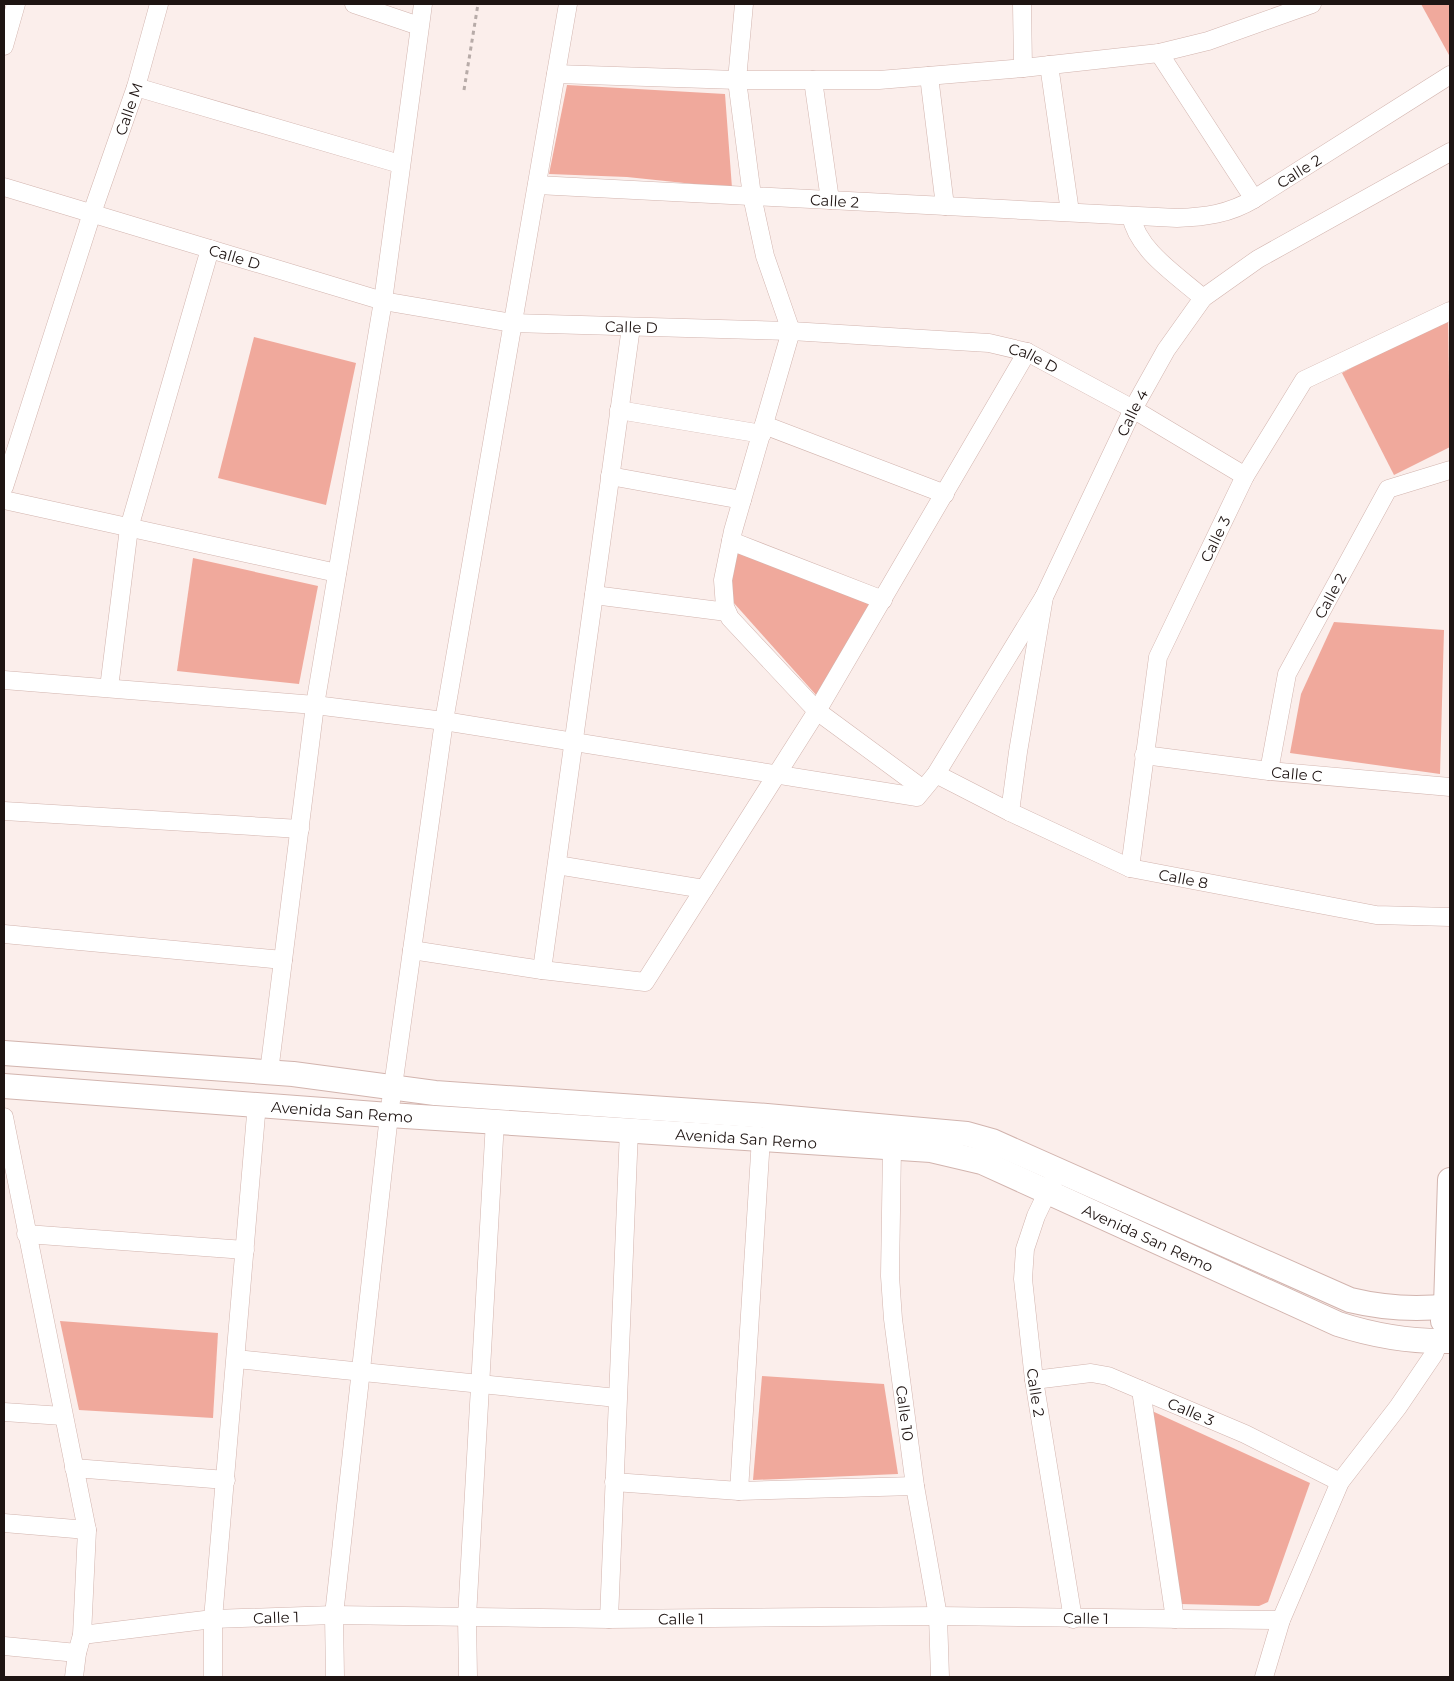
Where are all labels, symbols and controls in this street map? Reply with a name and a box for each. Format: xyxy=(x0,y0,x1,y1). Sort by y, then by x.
street label: Calle M xyxy=(110,80,146,138)
street label: Calle 2 xyxy=(1273,150,1324,192)
street label: Calle 2 xyxy=(810,190,860,211)
street label: Calle D xyxy=(207,240,263,273)
street label: Calle D xyxy=(605,316,658,337)
street label: Calle D xyxy=(1007,338,1062,377)
street label: Calle 4 xyxy=(1112,386,1152,439)
street label: Calle 3 xyxy=(1196,513,1234,565)
street label: Calle 2 xyxy=(1310,570,1350,622)
street label: Calle C xyxy=(1271,762,1324,785)
street label: Calle 8 xyxy=(1157,864,1210,892)
street label: Avenida San Remo xyxy=(271,1097,413,1126)
street label: Avenida San Remo xyxy=(675,1124,818,1152)
street label: Avenida San Remo xyxy=(1079,1200,1217,1276)
street label: Calle 2 xyxy=(1023,1367,1049,1418)
street label: Calle 10 xyxy=(892,1384,918,1442)
street label: Calle 3 xyxy=(1165,1393,1217,1429)
street label: Calle 1 xyxy=(253,1607,299,1627)
street label: Calle 1 xyxy=(1063,1608,1109,1627)
street label: Calle 1 xyxy=(658,1609,704,1628)

